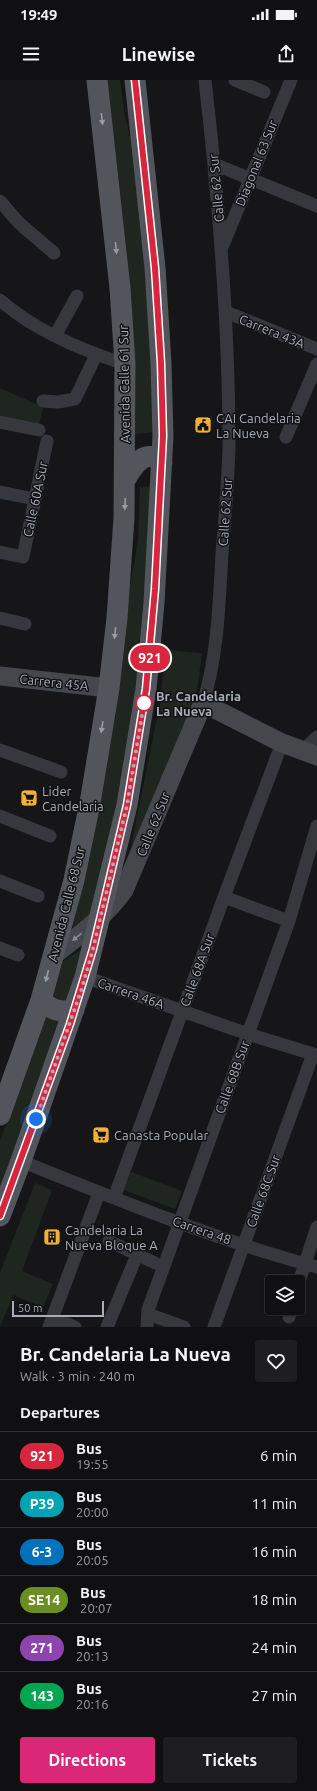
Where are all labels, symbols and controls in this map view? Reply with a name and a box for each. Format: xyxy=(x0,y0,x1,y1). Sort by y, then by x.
text: 19:49 xyxy=(20,6,58,23)
icon: menu xyxy=(20,43,42,65)
icon: share xyxy=(275,43,297,65)
text: Linewise xyxy=(122,44,195,64)
one-way arrow xyxy=(99,113,105,125)
street label: Diagonal 63 Sur xyxy=(232,118,280,208)
street label: Calle 62 Sur xyxy=(206,153,226,223)
one-way arrow xyxy=(113,242,119,254)
street label: Carrera 43A xyxy=(237,312,307,351)
street label: Avenida Calle 61 Sur xyxy=(116,325,132,443)
place label: CAI Candelaria La Nueva xyxy=(216,411,301,440)
public building icon: CAI Candelaria La Nueva xyxy=(193,415,213,435)
street label: Calle 60A Sur xyxy=(20,460,50,538)
street label: Calle 62 Sur xyxy=(216,477,234,547)
one-way arrow xyxy=(121,498,128,510)
one-way arrow xyxy=(112,627,118,639)
line badge: 921 xyxy=(127,645,173,671)
text: 921 xyxy=(138,650,162,666)
street label: Carrera 45A xyxy=(19,671,90,693)
place label: Br. Candelaria La Nueva xyxy=(156,689,241,718)
marker: Br. Candelaria La Nueva xyxy=(135,694,153,712)
one-way arrow xyxy=(99,721,105,733)
place label: Lider Candelaria xyxy=(42,784,104,813)
supermarket icon: Lider Candelaria xyxy=(19,788,39,808)
street label: Calle 62 Sur xyxy=(134,790,172,858)
street label: Avenida Calle 68 Sur xyxy=(45,845,87,963)
street label: Calle 68A Sur xyxy=(177,931,217,1009)
one-way arrow xyxy=(71,933,82,941)
one-way arrow xyxy=(44,971,50,983)
street label: Carrera 46A xyxy=(96,975,167,1011)
street label: Calle 68B Sur xyxy=(212,1039,252,1115)
your location xyxy=(26,1109,46,1129)
supermarket icon: Canasta Popular xyxy=(91,1125,111,1145)
place label: Canasta Popular xyxy=(114,1128,209,1142)
street label: Calle 68C Sur xyxy=(243,1153,283,1229)
street label: Carrera 48 xyxy=(171,1213,233,1247)
place label: Candelaria La Nueva Bloque A xyxy=(65,1223,158,1252)
building icon: Candelaria La Nueva Bloque A xyxy=(42,1227,62,1247)
map controls xyxy=(265,1275,305,1315)
button: layers xyxy=(265,1275,305,1315)
scale bar xyxy=(12,1299,104,1318)
text: 50 m xyxy=(18,1302,42,1314)
button: heart xyxy=(255,1340,297,1382)
text: Br. Candelaria La Nueva xyxy=(20,1343,231,1365)
text: Walk · 3 min · 240 m xyxy=(20,1369,135,1383)
text: Departures xyxy=(20,1404,100,1421)
text: Bus xyxy=(76,1440,102,1457)
text: 6 min xyxy=(260,1447,297,1464)
text: 921 xyxy=(30,1448,54,1464)
text: 19:55 xyxy=(76,1457,109,1471)
text: Bus xyxy=(76,1488,102,1505)
text: 11 min xyxy=(251,1495,297,1512)
text: P39 xyxy=(30,1496,54,1512)
text: 20:00 xyxy=(76,1505,109,1519)
text: Bus xyxy=(76,1536,102,1553)
text: 16 min xyxy=(251,1543,297,1560)
text: 6-3 xyxy=(32,1544,52,1560)
text: 20:05 xyxy=(76,1553,109,1567)
text: Bus xyxy=(80,1584,106,1601)
text: 18 min xyxy=(251,1591,297,1608)
text: SE14 xyxy=(28,1592,60,1608)
text: 20:07 xyxy=(80,1601,113,1615)
text: Bus xyxy=(76,1632,102,1649)
text: 24 min xyxy=(251,1639,297,1656)
text: 271 xyxy=(30,1640,54,1656)
text: 20:13 xyxy=(76,1649,109,1663)
text: Bus xyxy=(76,1680,102,1697)
text: 27 min xyxy=(251,1687,297,1704)
text: 143 xyxy=(30,1688,54,1704)
text: 20:16 xyxy=(76,1697,109,1711)
button: Directions xyxy=(20,1737,155,1783)
button: Tickets xyxy=(163,1737,297,1783)

